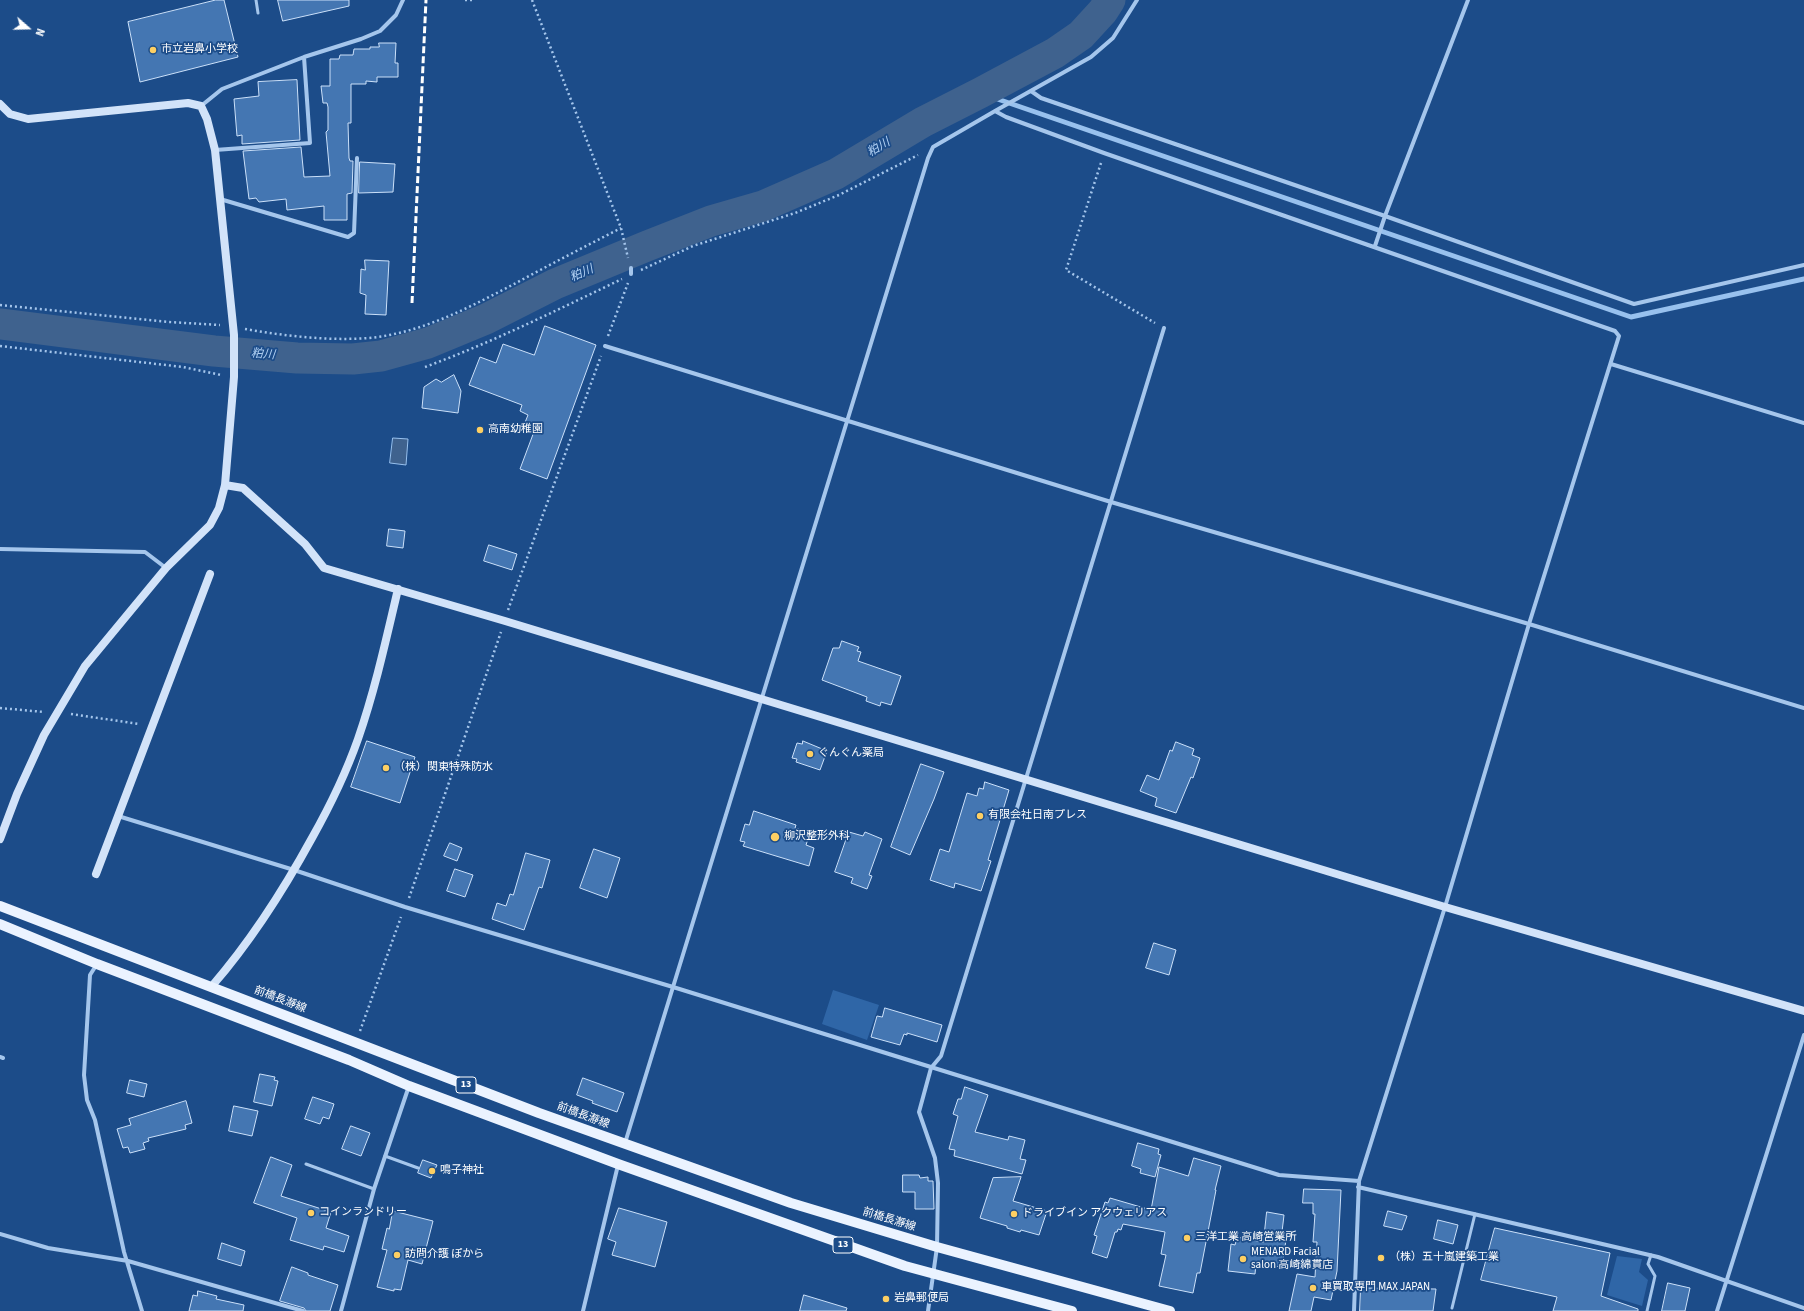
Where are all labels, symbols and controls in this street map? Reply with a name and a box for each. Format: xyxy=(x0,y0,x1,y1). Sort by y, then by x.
north arrow xyxy=(8,8,48,48)
text: N xyxy=(31,26,48,38)
place label: 市立岩鼻小学校 xyxy=(161,43,238,57)
marker: 市立岩鼻小学校 xyxy=(148,45,158,55)
water label: 粕川 xyxy=(865,136,893,160)
water label: 粕川 xyxy=(568,263,596,285)
water label: 粕川 xyxy=(250,347,276,363)
place label: 高南幼稚園 xyxy=(488,423,543,437)
marker: 高南幼稚園 xyxy=(475,425,485,435)
place label: ぐんぐん薬局 xyxy=(818,747,884,761)
marker: ぐんぐん薬局 xyxy=(805,749,815,759)
place label: （株）関東特殊防水 xyxy=(394,761,493,775)
marker: （株）関東特殊防水 xyxy=(381,763,391,773)
place label: 有限会社日南プレス xyxy=(988,809,1087,823)
marker: 有限会社日南プレス xyxy=(975,811,985,821)
place label: 柳沢整形外科 xyxy=(784,830,850,844)
marker: 柳沢整形外科 xyxy=(769,831,781,843)
street label: 前橋長瀞線 xyxy=(252,984,308,1016)
road number: 13 xyxy=(456,1077,476,1093)
street label: 前橋長瀞線 xyxy=(555,1100,611,1132)
place label: 鳴子神社 xyxy=(440,1164,484,1178)
marker: 鳴子神社 xyxy=(427,1166,437,1176)
place label: コインランドリー xyxy=(319,1206,407,1220)
street label: 前橋長瀞線 xyxy=(861,1206,917,1234)
place label: ドライブイン アクウェリアス xyxy=(1022,1207,1167,1221)
marker: コインランドリー xyxy=(306,1208,316,1218)
marker: ドライブイン アクウェリアス xyxy=(1009,1209,1019,1219)
place label: 三洋工業 高崎営業所 xyxy=(1195,1231,1296,1245)
marker: 三洋工業 高崎営業所 xyxy=(1182,1233,1192,1243)
road number: 13 xyxy=(833,1237,853,1253)
place label: MENARD Facial salon 高崎綿貫店 xyxy=(1251,1246,1333,1272)
place label: 訪問介護 ぽから xyxy=(405,1248,484,1262)
marker: 訪問介護 ぽから xyxy=(392,1250,402,1260)
place label: （株）五十嵐建築工業 xyxy=(1389,1251,1499,1265)
marker: （株）五十嵐建築工業 xyxy=(1376,1253,1386,1263)
marker: MENARD Facial salon 高崎綿貫店 xyxy=(1238,1254,1248,1264)
place label: 車買取専門 MAX JAPAN xyxy=(1321,1281,1430,1295)
marker: 車買取専門 MAX JAPAN xyxy=(1308,1283,1318,1293)
place label: 岩鼻郵便局 xyxy=(894,1292,949,1306)
marker: 岩鼻郵便局 xyxy=(881,1294,891,1304)

